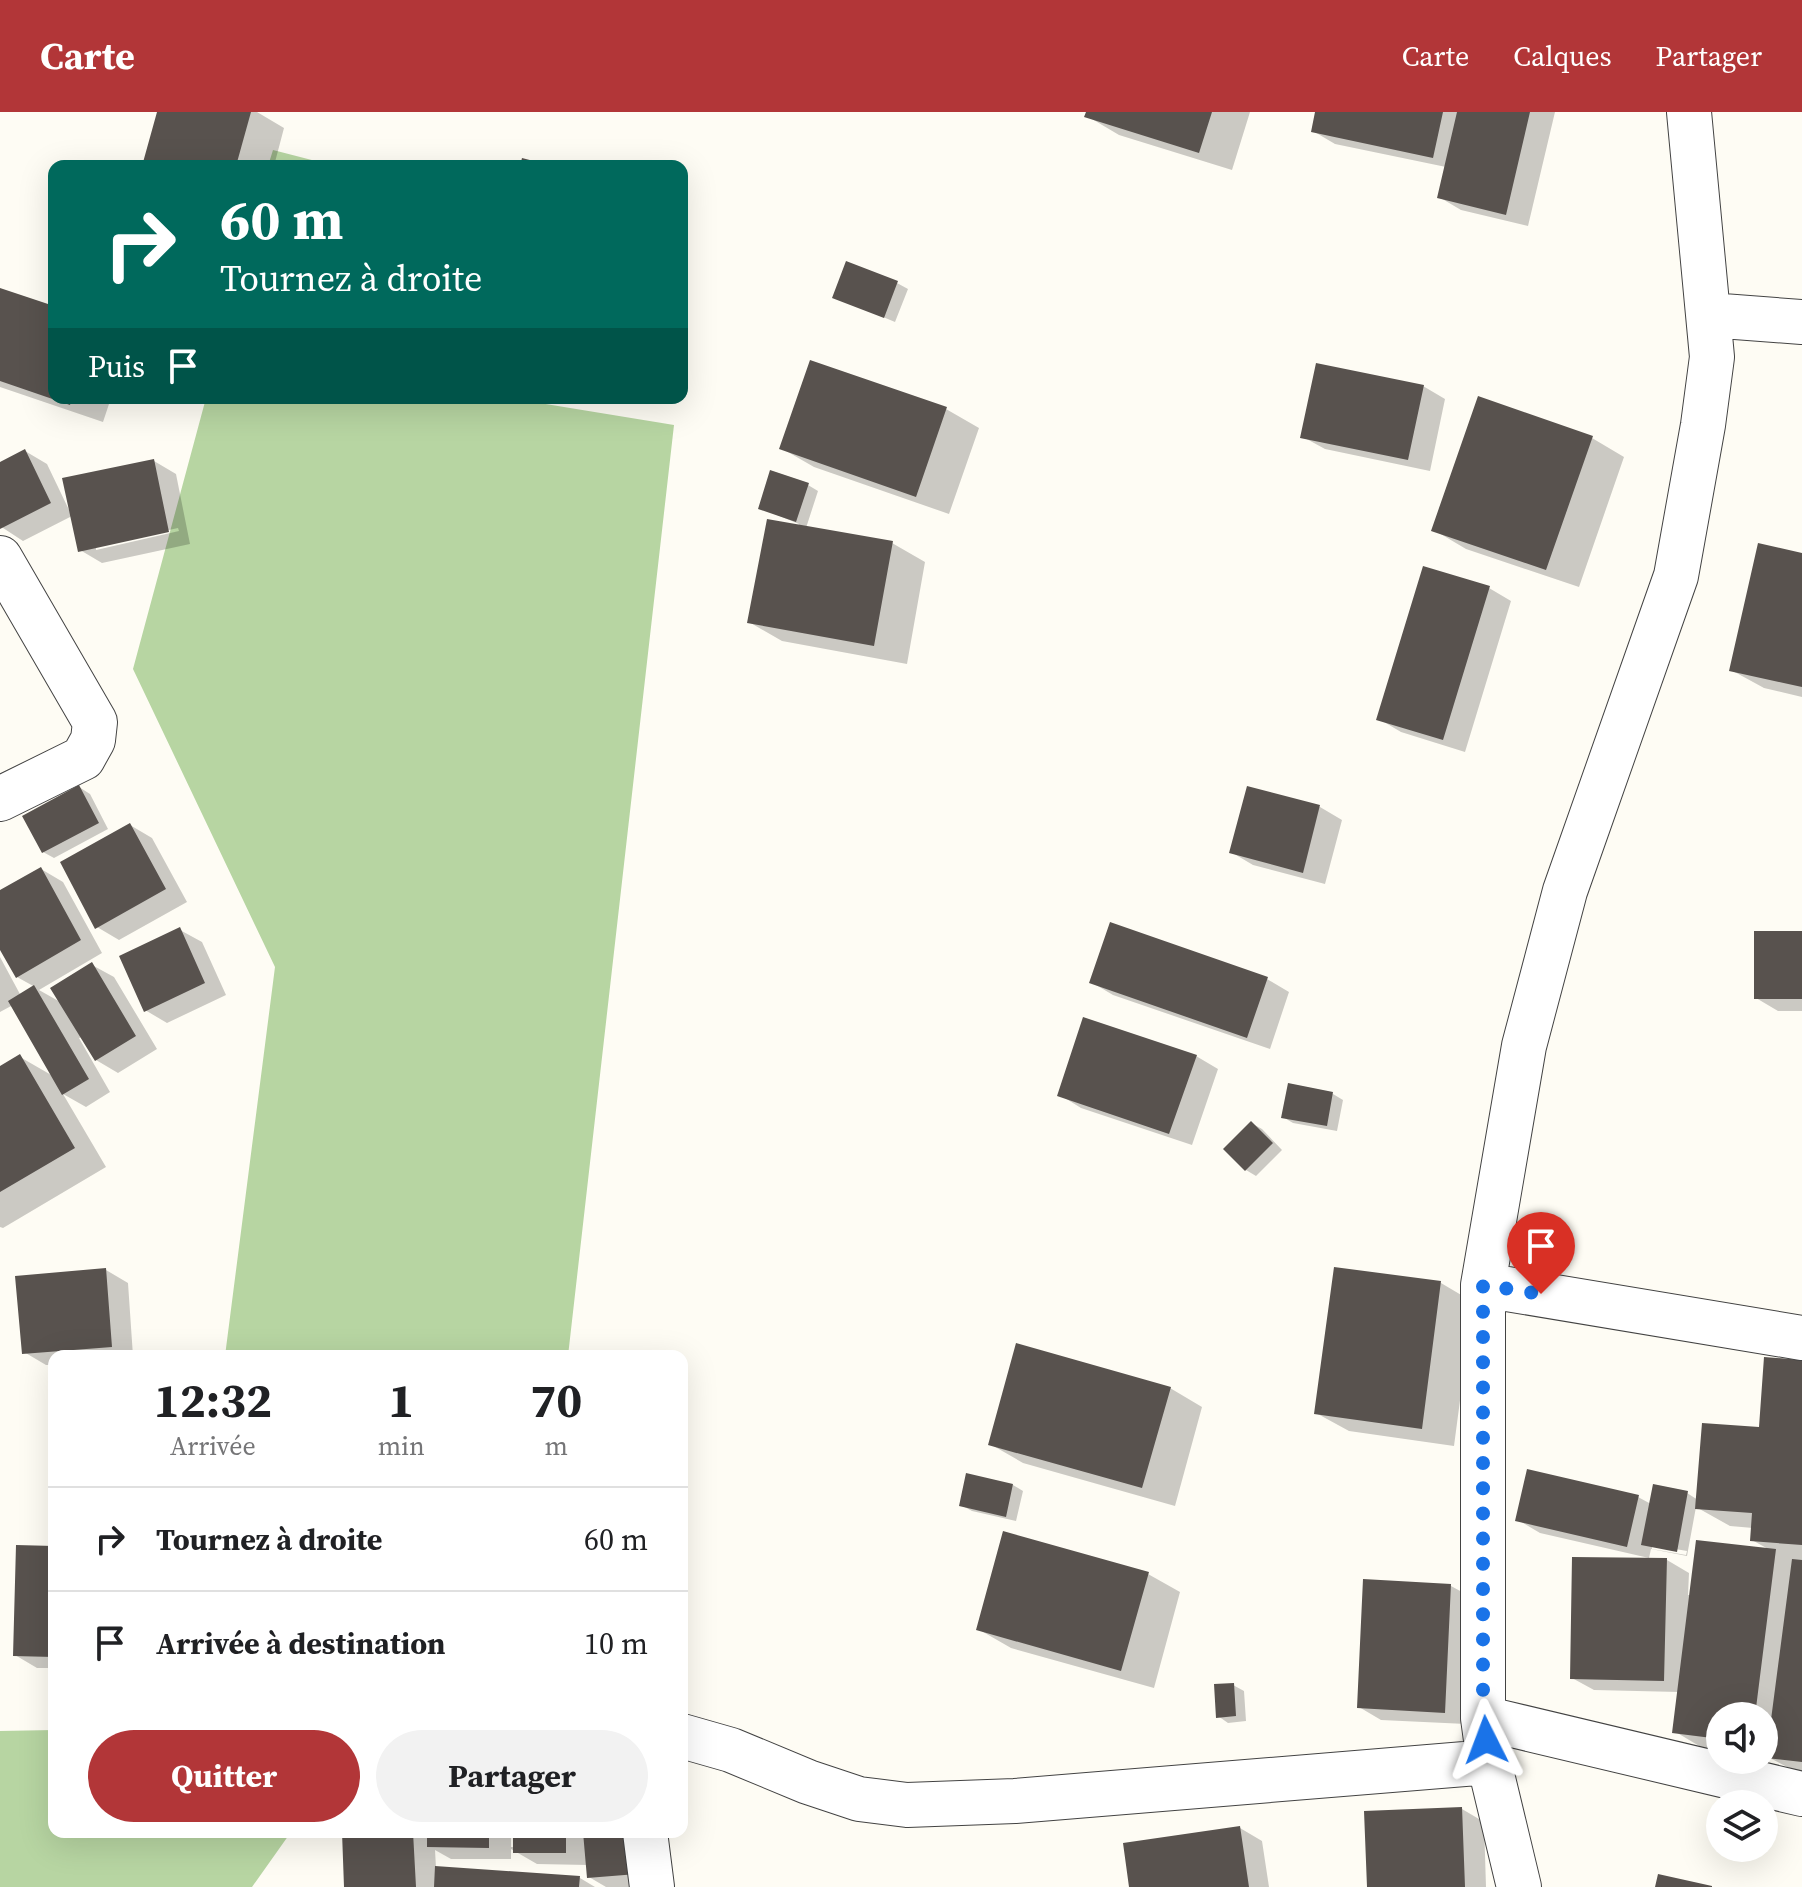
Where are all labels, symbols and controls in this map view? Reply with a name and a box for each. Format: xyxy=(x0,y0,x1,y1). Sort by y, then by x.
text: Carte xyxy=(40,30,135,82)
text: Carte xyxy=(1402,37,1469,75)
text: Calques xyxy=(1513,37,1612,75)
text: Partager xyxy=(1656,37,1762,75)
text: 60 m xyxy=(220,181,343,258)
icon: right xyxy=(88,192,192,296)
text: Tournez à droite xyxy=(220,254,482,303)
icon: arrive xyxy=(161,344,205,388)
text: Puis xyxy=(88,346,145,387)
pin xyxy=(1507,1212,1575,1294)
icon: arrive xyxy=(1519,1224,1563,1268)
text: 12:32 xyxy=(154,1367,272,1433)
text: 1 xyxy=(388,1367,414,1433)
text: 70 xyxy=(530,1367,582,1433)
text: Arrivée xyxy=(170,1428,256,1464)
text: min xyxy=(378,1428,425,1464)
text: m xyxy=(545,1428,568,1464)
icon: right xyxy=(88,1517,132,1561)
text: Tournez à droite xyxy=(156,1519,382,1560)
text: 60 m xyxy=(584,1519,648,1560)
icon: arrive xyxy=(88,1621,132,1665)
text: Arrivée à destination xyxy=(156,1623,446,1664)
text: 10 m xyxy=(584,1623,648,1664)
position arrow xyxy=(1444,1698,1528,1782)
map controls xyxy=(1706,1702,1778,1862)
button: sound xyxy=(1706,1702,1778,1774)
button: Quitter xyxy=(88,1730,360,1822)
button: Partager xyxy=(376,1730,648,1822)
button: layers xyxy=(1706,1790,1778,1862)

